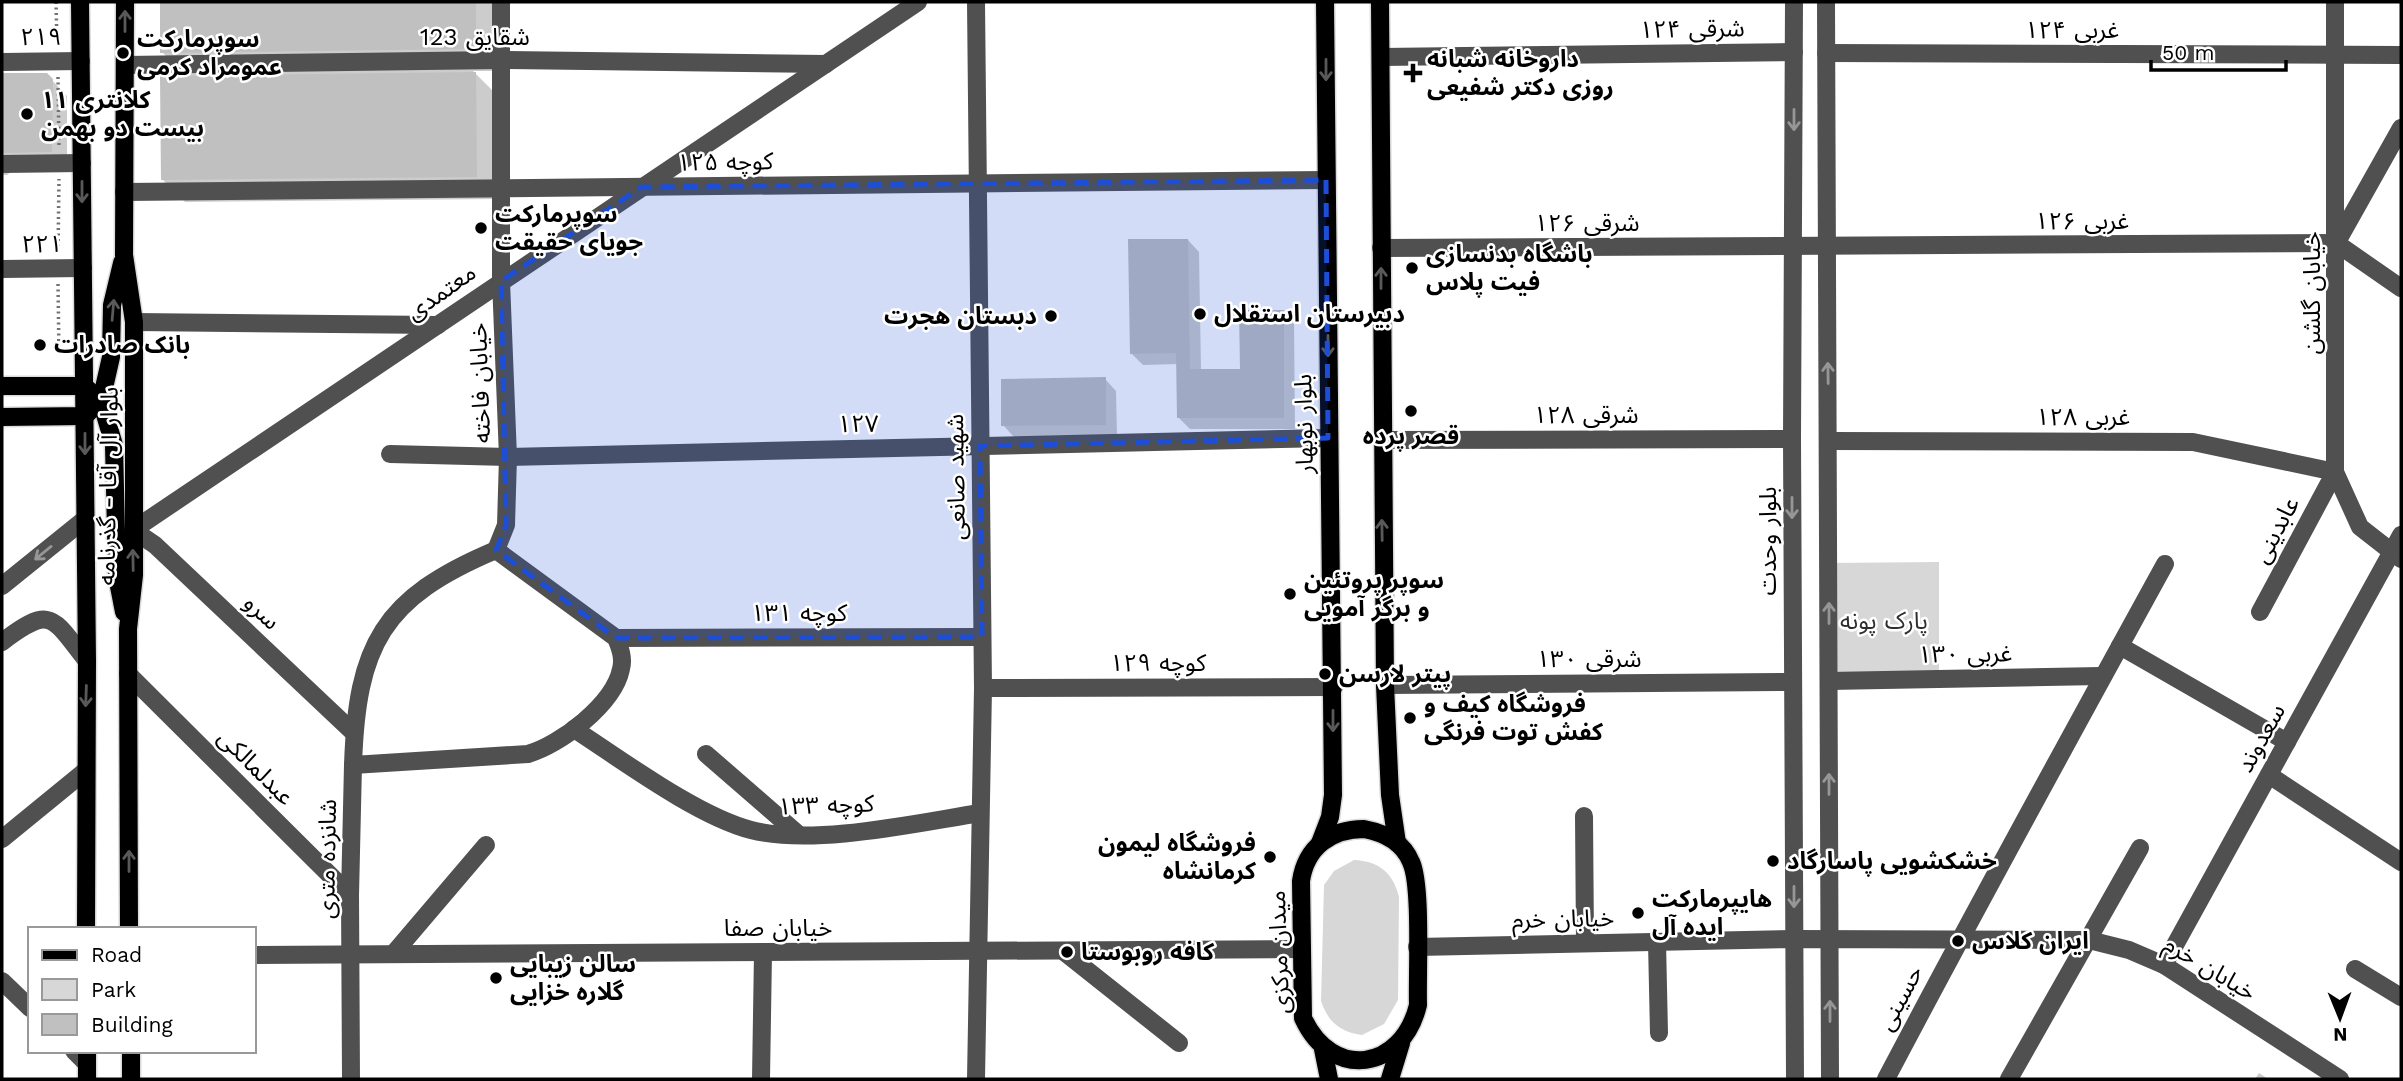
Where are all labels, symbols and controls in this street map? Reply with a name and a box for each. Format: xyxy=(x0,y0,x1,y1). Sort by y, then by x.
one-way arrow xyxy=(118,10,132,33)
street label: ۱۲۴ شرقی xyxy=(1639,14,1745,44)
street label: ۱۲۴ غربی xyxy=(2025,16,2119,44)
street label: ۲۱۹ xyxy=(20,23,62,51)
street label: 123 شقایق xyxy=(420,23,530,52)
place label: سوپرمارکت عمومراد کرمی xyxy=(137,25,282,81)
scale bar xyxy=(2151,28,2286,72)
text: 50 m xyxy=(2162,40,2214,65)
marker: سوپرمارکت عمومراد کرمی xyxy=(115,45,131,61)
place label: داروخانه شبانه روزی دکتر شفیعی xyxy=(1427,45,1614,101)
one-way arrow xyxy=(1319,58,1333,81)
marker: داروخانه شبانه روزی دکتر شفیعی xyxy=(1405,65,1421,81)
place label: کلانتری ۱۱ بیست دو بهمن xyxy=(41,86,204,142)
marker: کلانتری ۱۱ بیست دو بهمن xyxy=(19,106,35,122)
one-way arrow xyxy=(1787,108,1801,131)
street label: کوچه ۱۲۵ xyxy=(677,147,775,178)
one-way arrow xyxy=(75,181,89,204)
place label: سوپرمارکت جویای حقیقت xyxy=(495,200,643,256)
street label: ۱۲۶ غربی xyxy=(2035,207,2129,235)
street label: ۱۲۶ شرقی xyxy=(1534,209,1640,237)
marker: سوپرمارکت جویای حقیقت xyxy=(473,220,489,236)
street label: ۲۲۱ xyxy=(21,230,63,258)
street label: خیابان گلشن xyxy=(2298,231,2326,355)
place label: باشگاه بدنسازی فیت پلاس xyxy=(1426,240,1593,298)
street label: معتمدی xyxy=(401,258,481,326)
marker: باشگاه بدنسازی فیت پلاس xyxy=(1404,260,1420,276)
one-way arrow xyxy=(1374,267,1388,290)
one-way arrow xyxy=(107,299,120,321)
place label: دبیرستان استقلال xyxy=(1214,300,1405,328)
place label: دبستان هجرت xyxy=(884,302,1037,330)
marker: دبیرستان استقلال xyxy=(1192,306,1208,322)
marker: دبستان هجرت xyxy=(1043,308,1059,324)
street label: خیابان فاخته xyxy=(464,322,496,444)
place label: بانک صادرات xyxy=(54,331,190,359)
one-way arrow xyxy=(1321,335,1334,358)
marker: بانک صادرات xyxy=(32,337,48,353)
one-way arrow xyxy=(1822,361,1835,384)
street label: بلوار نوبهار xyxy=(1289,374,1319,475)
street label: بلوار آل آقا - گذرنامه xyxy=(92,386,124,586)
street label: ۱۲۸ شرقی xyxy=(1533,401,1639,429)
marker: قصر پرده xyxy=(1403,403,1419,419)
street label: ۱۲۸ غربی xyxy=(2036,403,2130,431)
street label: ۱۲۷ xyxy=(837,410,879,438)
street label: شهید صانعی xyxy=(941,414,971,540)
place label: قصر پرده xyxy=(1363,422,1459,452)
one-way arrow xyxy=(78,433,92,456)
street label: بلوار وحدت xyxy=(1754,486,1782,596)
street label: عابدینی xyxy=(2247,492,2305,568)
one-way arrow xyxy=(1785,496,1799,519)
one-way arrow xyxy=(1376,519,1389,542)
one-way arrow xyxy=(35,545,53,560)
one-way arrow xyxy=(127,549,140,572)
place label: سوپر پروتئین و برگر آمویی xyxy=(1304,566,1444,622)
marker: سوپر پروتئین و برگر آمویی xyxy=(1282,586,1298,602)
street label: سرو xyxy=(238,588,286,636)
street label: کوچه ۱۳۱ xyxy=(751,599,848,628)
one-way arrow xyxy=(1822,602,1836,625)
park label: پارک پونه xyxy=(1840,607,1928,636)
street label: ۱۳۰ غربی xyxy=(1918,639,2012,669)
street label: ۱۳۰ شرقی xyxy=(1536,645,1642,673)
street label: کوچه ۱۲۹ xyxy=(1110,649,1207,678)
place label: پیتر لارسن xyxy=(1339,660,1451,690)
marker: پیتر لارسن xyxy=(1317,666,1333,682)
one-way arrow xyxy=(79,685,93,708)
place label: فروشگاه کیف و کفش توت فرنگی xyxy=(1424,690,1604,746)
street label: سعدوند xyxy=(2231,699,2291,777)
one-way arrow xyxy=(1326,709,1340,732)
marker: فروشگاه کیف و کفش توت فرنگی xyxy=(1402,710,1418,726)
street label: عبدلمالکی xyxy=(212,723,300,811)
one-way arrow xyxy=(1822,772,1836,795)
street label: کوچه ۱۳۳ xyxy=(777,789,876,822)
street label: شانزده متری xyxy=(312,799,342,919)
place label: فروشگاه لیمون کرمانشاه xyxy=(1098,829,1257,885)
place label: خشکشویی پاسارگاد xyxy=(1787,847,1997,877)
one-way arrow xyxy=(122,849,136,872)
marker: فروشگاه لیمون کرمانشاه xyxy=(1262,849,1278,865)
marker: خشکشویی پاسارگاد xyxy=(1765,853,1781,869)
place label: هایپرمارکت ایده آل xyxy=(1652,885,1772,941)
one-way arrow xyxy=(1787,886,1801,909)
street label: میدان مرکزی xyxy=(1263,890,1295,1014)
street label: خیابان خرم xyxy=(1512,904,1615,938)
marker: هایپرمارکت ایده آل xyxy=(1630,905,1646,921)
street label: خیابان صفا xyxy=(724,914,832,942)
legend xyxy=(28,927,256,1053)
place label: ایران کلاس xyxy=(1972,927,2089,955)
street label: خیابان خرم xyxy=(2157,930,2261,1010)
marker: ایران کلاس xyxy=(1950,933,1966,949)
place label: کافه روبوستا xyxy=(1081,938,1215,966)
text: Road xyxy=(91,942,142,967)
marker: کافه روبوستا xyxy=(1059,944,1075,960)
place label: سالن زیبایی گلاره خزایی xyxy=(510,950,636,1006)
street label: حسینی xyxy=(1871,961,1929,1035)
marker: سالن زیبایی گلاره خزایی xyxy=(488,970,504,986)
text: Park xyxy=(91,977,136,1002)
north arrow xyxy=(2305,983,2375,1053)
one-way arrow xyxy=(1823,1000,1837,1023)
text: Building xyxy=(91,1012,173,1037)
text: N xyxy=(2333,1023,2348,1046)

